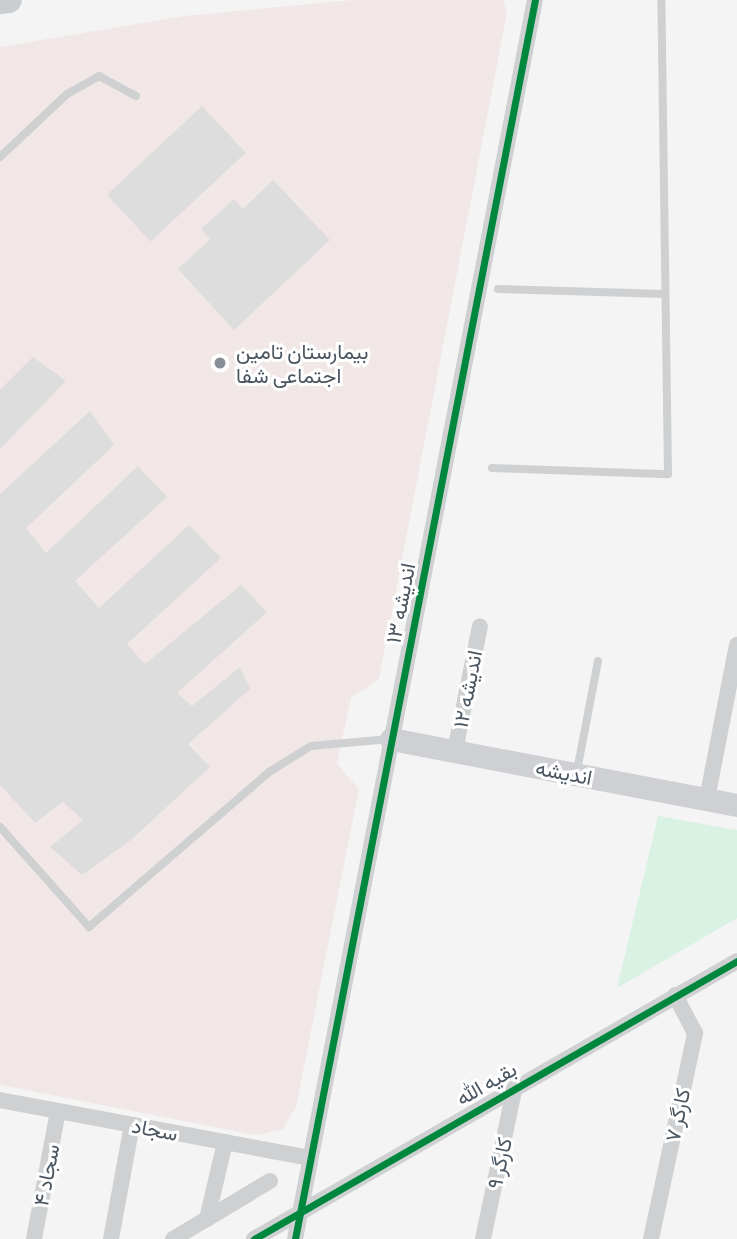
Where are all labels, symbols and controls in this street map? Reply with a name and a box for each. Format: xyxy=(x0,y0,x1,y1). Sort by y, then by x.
place label: بیمارستان تامین اجتماعی شفا xyxy=(236,338,369,388)
marker: بیمارستان تامین اجتماعی شفا xyxy=(210,353,230,373)
street label: اندیشه ۱۳ xyxy=(380,561,420,645)
street label: اندیشه ۱۲ xyxy=(447,648,487,730)
street label: اندیشه xyxy=(534,754,594,790)
street label: بقیه الله xyxy=(451,1056,521,1110)
street label: کارگر ۷ xyxy=(659,1086,695,1144)
street label: سجاد xyxy=(130,1112,180,1146)
street label: کارگر ۹ xyxy=(481,1135,517,1191)
street label: سجاد ۴ xyxy=(28,1142,64,1208)

